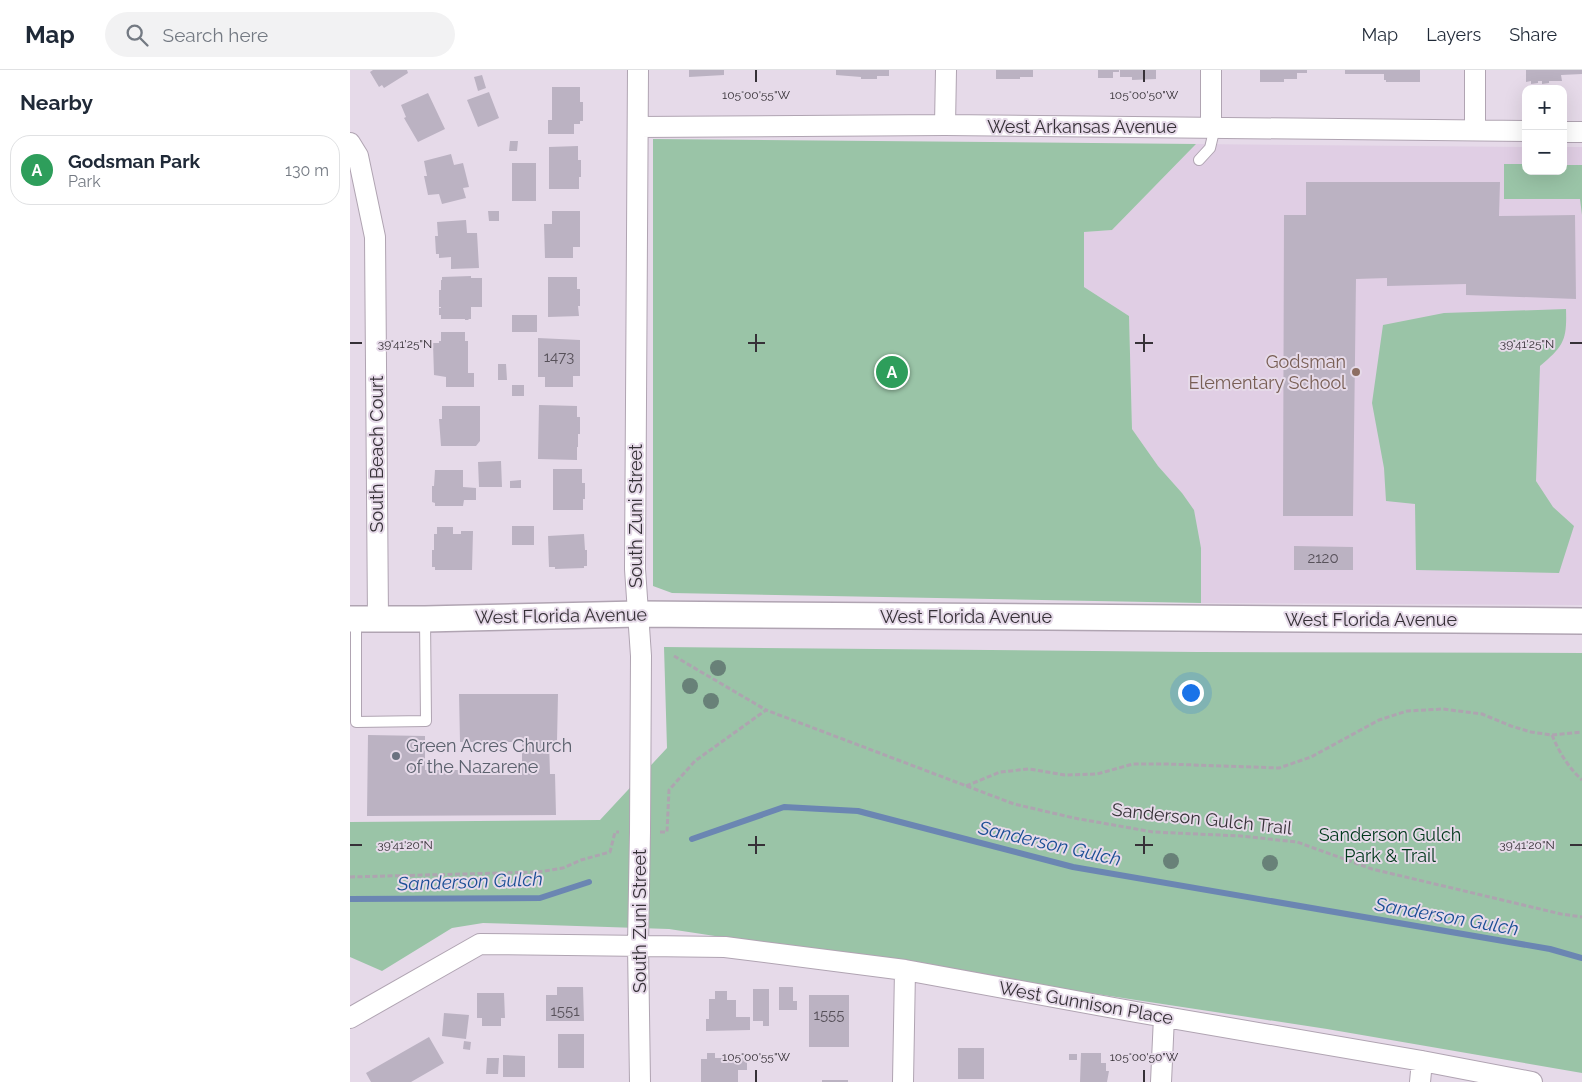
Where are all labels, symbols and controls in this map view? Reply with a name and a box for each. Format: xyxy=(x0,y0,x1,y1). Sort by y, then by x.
search box xyxy=(105,12,455,57)
text: Map xyxy=(25,20,75,49)
icon: search xyxy=(123,21,151,49)
text: Search here xyxy=(163,24,268,46)
text: Map xyxy=(1362,24,1398,45)
text: Layers xyxy=(1426,24,1481,45)
text: Share xyxy=(1509,24,1557,45)
map controls xyxy=(1522,85,1567,175)
button: + xyxy=(1522,85,1567,130)
text: 105°00'55"W xyxy=(722,88,790,102)
text: 105°00'50"W xyxy=(1110,88,1179,102)
text: Nearby xyxy=(20,90,93,115)
street label: West Arkansas Avenue xyxy=(987,116,1177,137)
button: − xyxy=(1522,130,1567,175)
text: Godsman Park xyxy=(68,150,200,172)
text: A xyxy=(32,161,42,180)
text: 130 m xyxy=(285,161,329,180)
text: Park xyxy=(68,172,101,191)
text: 39°41'25"N xyxy=(378,337,432,351)
text: 39°41'25"N xyxy=(1500,337,1554,351)
house number: 1473 xyxy=(544,348,574,366)
place label: Godsman Elementary School xyxy=(1188,351,1346,393)
pin: A xyxy=(876,353,908,391)
marker: Godsman Elementary School xyxy=(1350,366,1362,378)
street label: South Beach Court xyxy=(366,376,387,532)
street label: South Zuni Street xyxy=(625,444,646,588)
house number: 2120 xyxy=(1307,549,1339,567)
street label: West Florida Avenue xyxy=(475,603,648,628)
street label: West Florida Avenue xyxy=(880,606,1053,627)
street label: West Florida Avenue xyxy=(1285,609,1458,630)
your location xyxy=(1178,680,1204,706)
place label: Green Acres Church of the Nazarene xyxy=(406,735,572,777)
marker: Green Acres Church of the Nazarene xyxy=(390,750,402,762)
street label: Sanderson Gulch Trail xyxy=(1111,799,1293,838)
water label: Sanderson Gulch xyxy=(976,816,1123,870)
park label: Sanderson Gulch Park & Trail xyxy=(1319,824,1461,866)
text: 39°41'20"N xyxy=(377,838,433,852)
text: 39°41'20"N xyxy=(1499,838,1555,852)
street label: South Zuni Street xyxy=(629,849,650,993)
water label: Sanderson Gulch xyxy=(396,867,543,895)
water label: Sanderson Gulch xyxy=(1372,892,1521,939)
street label: West Gunnison Place xyxy=(997,977,1175,1028)
house number: 1551 xyxy=(550,1002,580,1020)
house number: 1555 xyxy=(814,1006,844,1024)
text: 105°00'55"W xyxy=(722,1050,790,1064)
text: 105°00'50"W xyxy=(1110,1050,1179,1064)

